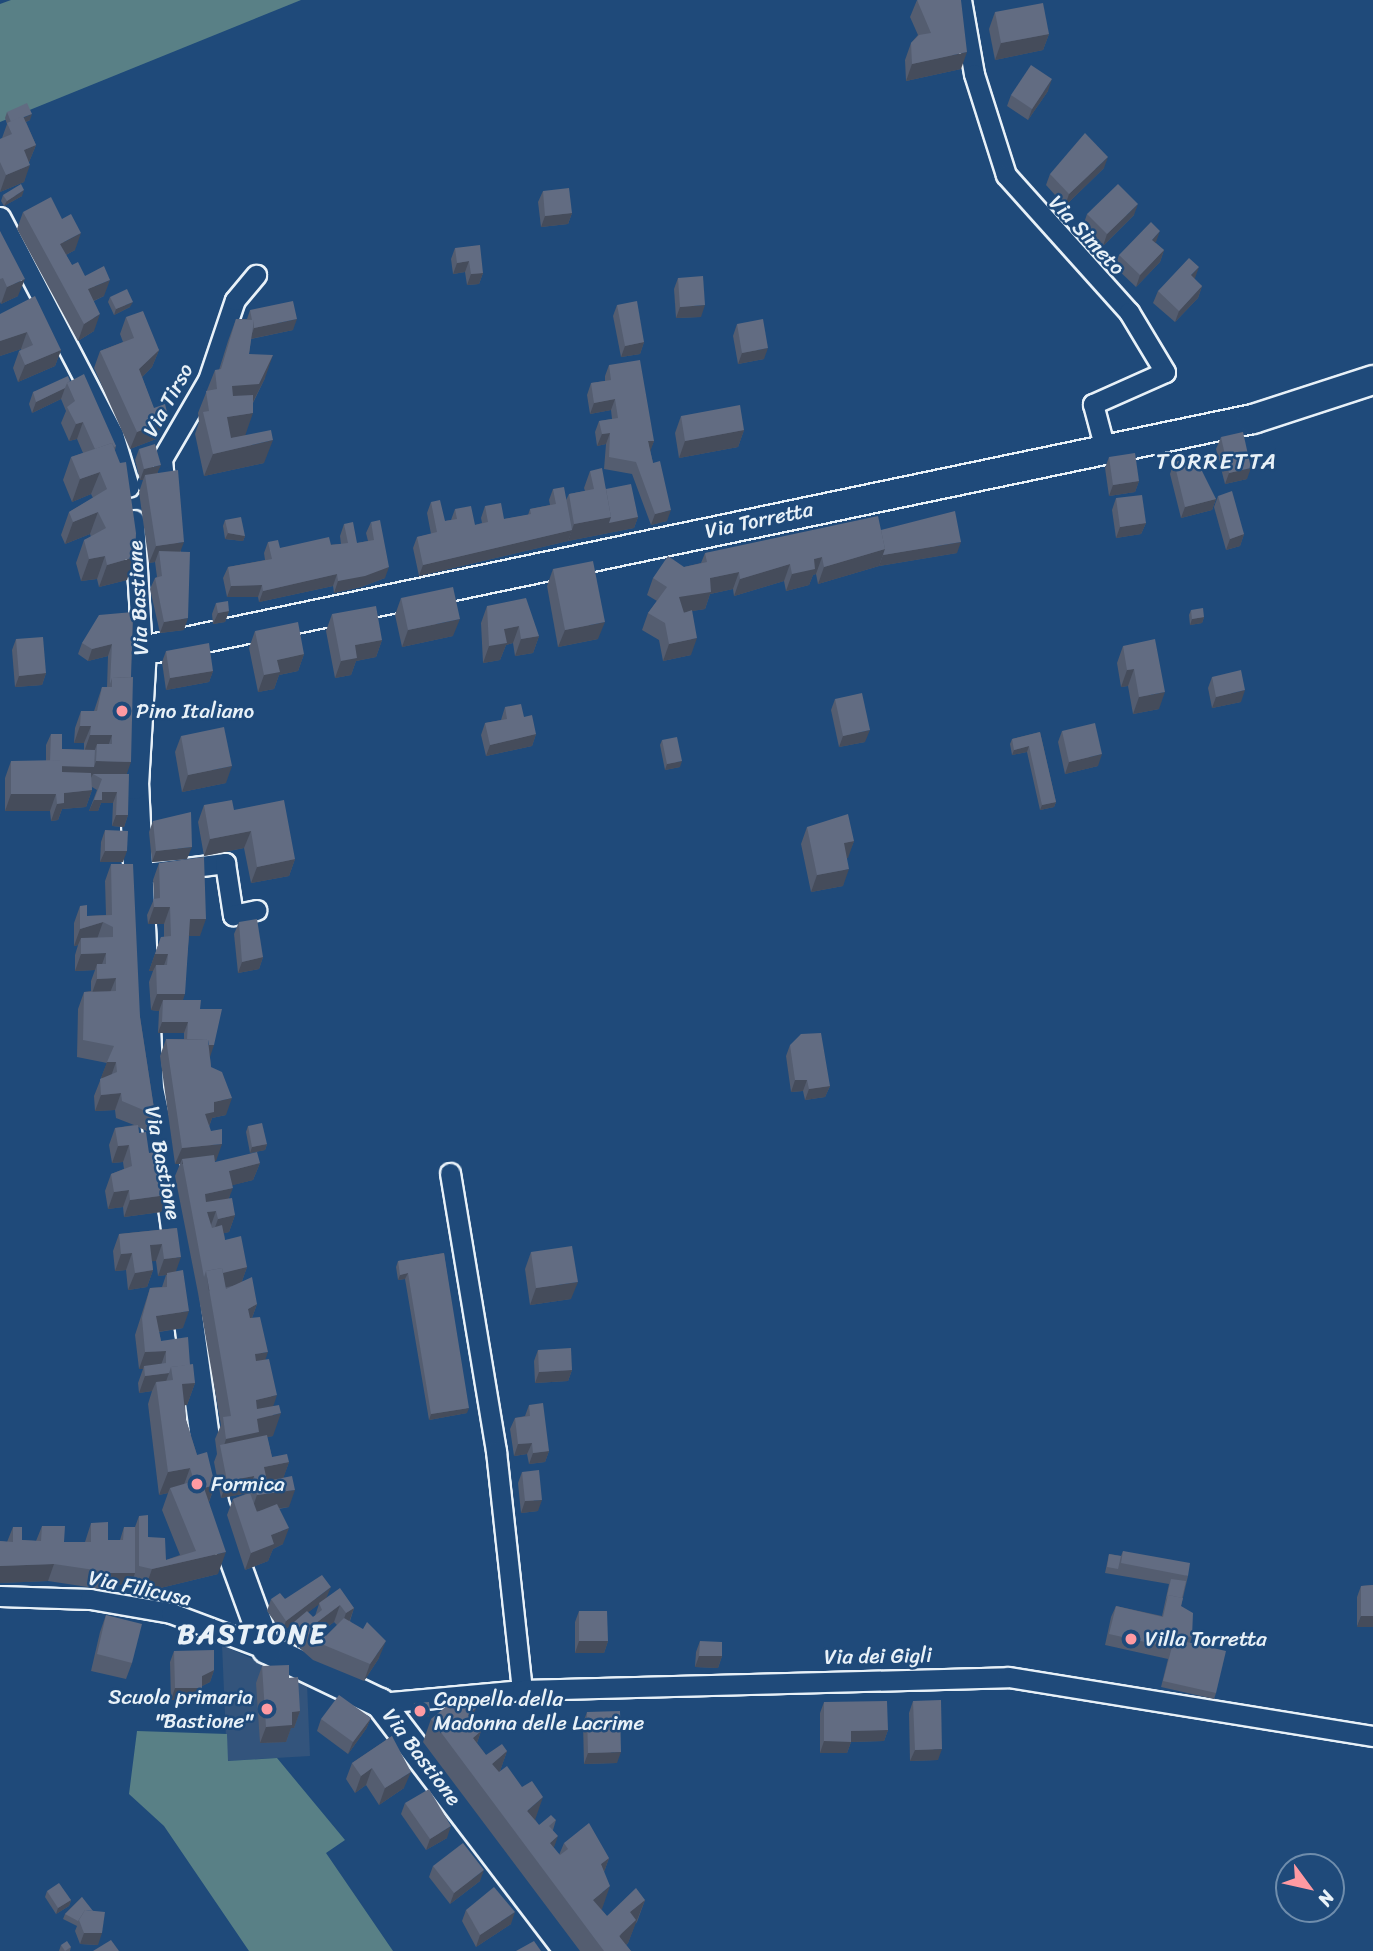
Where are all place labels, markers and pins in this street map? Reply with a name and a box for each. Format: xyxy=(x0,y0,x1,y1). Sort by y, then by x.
place label: Pino Italiano xyxy=(136,698,254,724)
marker: Pino Italiano xyxy=(114,703,130,719)
place label: Formica xyxy=(211,1471,285,1497)
marker: Formica xyxy=(189,1476,205,1492)
place label: Villa Torretta xyxy=(1145,1626,1268,1652)
marker: Villa Torretta xyxy=(1123,1631,1139,1647)
place label: Scuola primaria "Bastione" xyxy=(108,1684,253,1734)
place label: Cappella della Madonna delle Lacrime xyxy=(434,1686,644,1736)
marker: Scuola primaria "Bastione" xyxy=(259,1701,275,1717)
marker: Cappella della Madonna delle Lacrime xyxy=(412,1703,428,1719)

